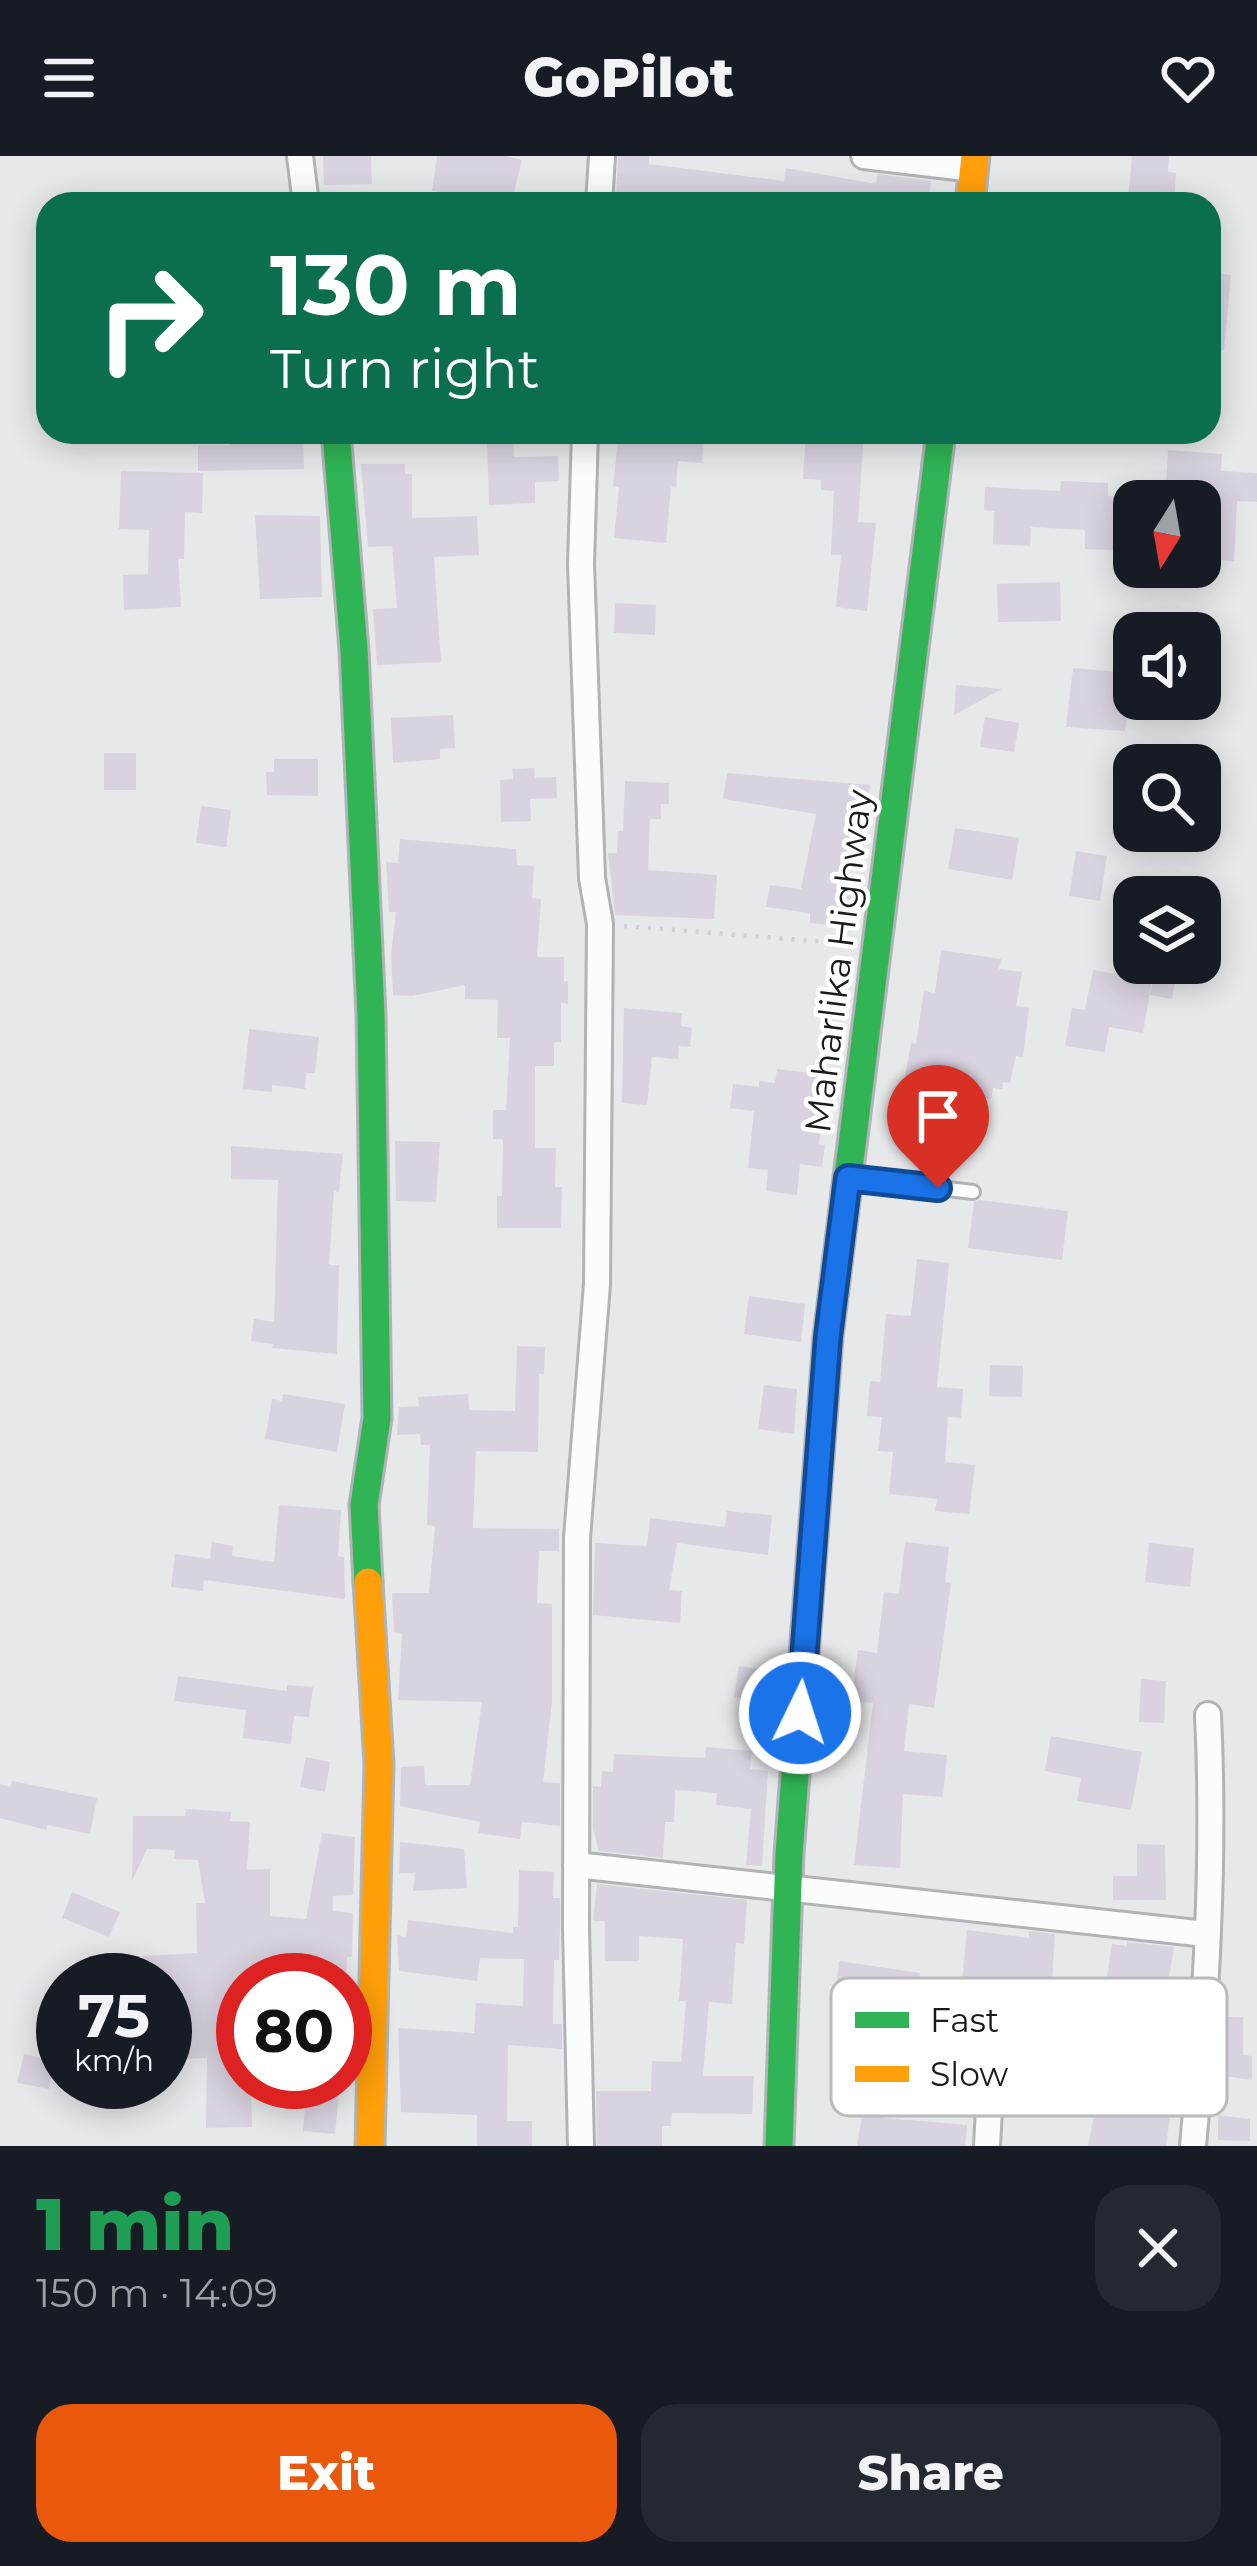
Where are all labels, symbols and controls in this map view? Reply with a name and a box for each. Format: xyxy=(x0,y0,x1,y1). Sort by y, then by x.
icon: menu xyxy=(36,45,102,111)
text: GoPilot xyxy=(523,45,734,111)
icon: heart xyxy=(1155,45,1221,111)
text: 130 m xyxy=(270,234,522,336)
icon: right xyxy=(72,240,228,396)
text: Turn right xyxy=(270,336,540,402)
north arrow xyxy=(1113,480,1221,588)
map controls xyxy=(1113,480,1221,984)
button: sound xyxy=(1113,612,1221,720)
button: search xyxy=(1113,744,1221,852)
street label: Maharlika Highway xyxy=(795,787,881,1135)
button: layers xyxy=(1113,876,1221,984)
pin xyxy=(887,1065,989,1188)
icon: arrive xyxy=(905,1083,971,1149)
position arrow xyxy=(737,1650,863,1776)
speed limit sign: 80 xyxy=(216,1953,372,2109)
legend xyxy=(831,1978,1227,2116)
text: 75 xyxy=(78,1979,150,2052)
text: Fast xyxy=(930,2000,999,2040)
text: km/h xyxy=(74,2042,154,2079)
text: Slow xyxy=(930,2054,1008,2094)
text: 1 min xyxy=(36,2180,234,2268)
button: close xyxy=(1095,2185,1221,2311)
text: 150 m · 14:09 xyxy=(36,2269,278,2317)
button: Exit xyxy=(36,2404,617,2542)
button: Share xyxy=(641,2404,1221,2542)

